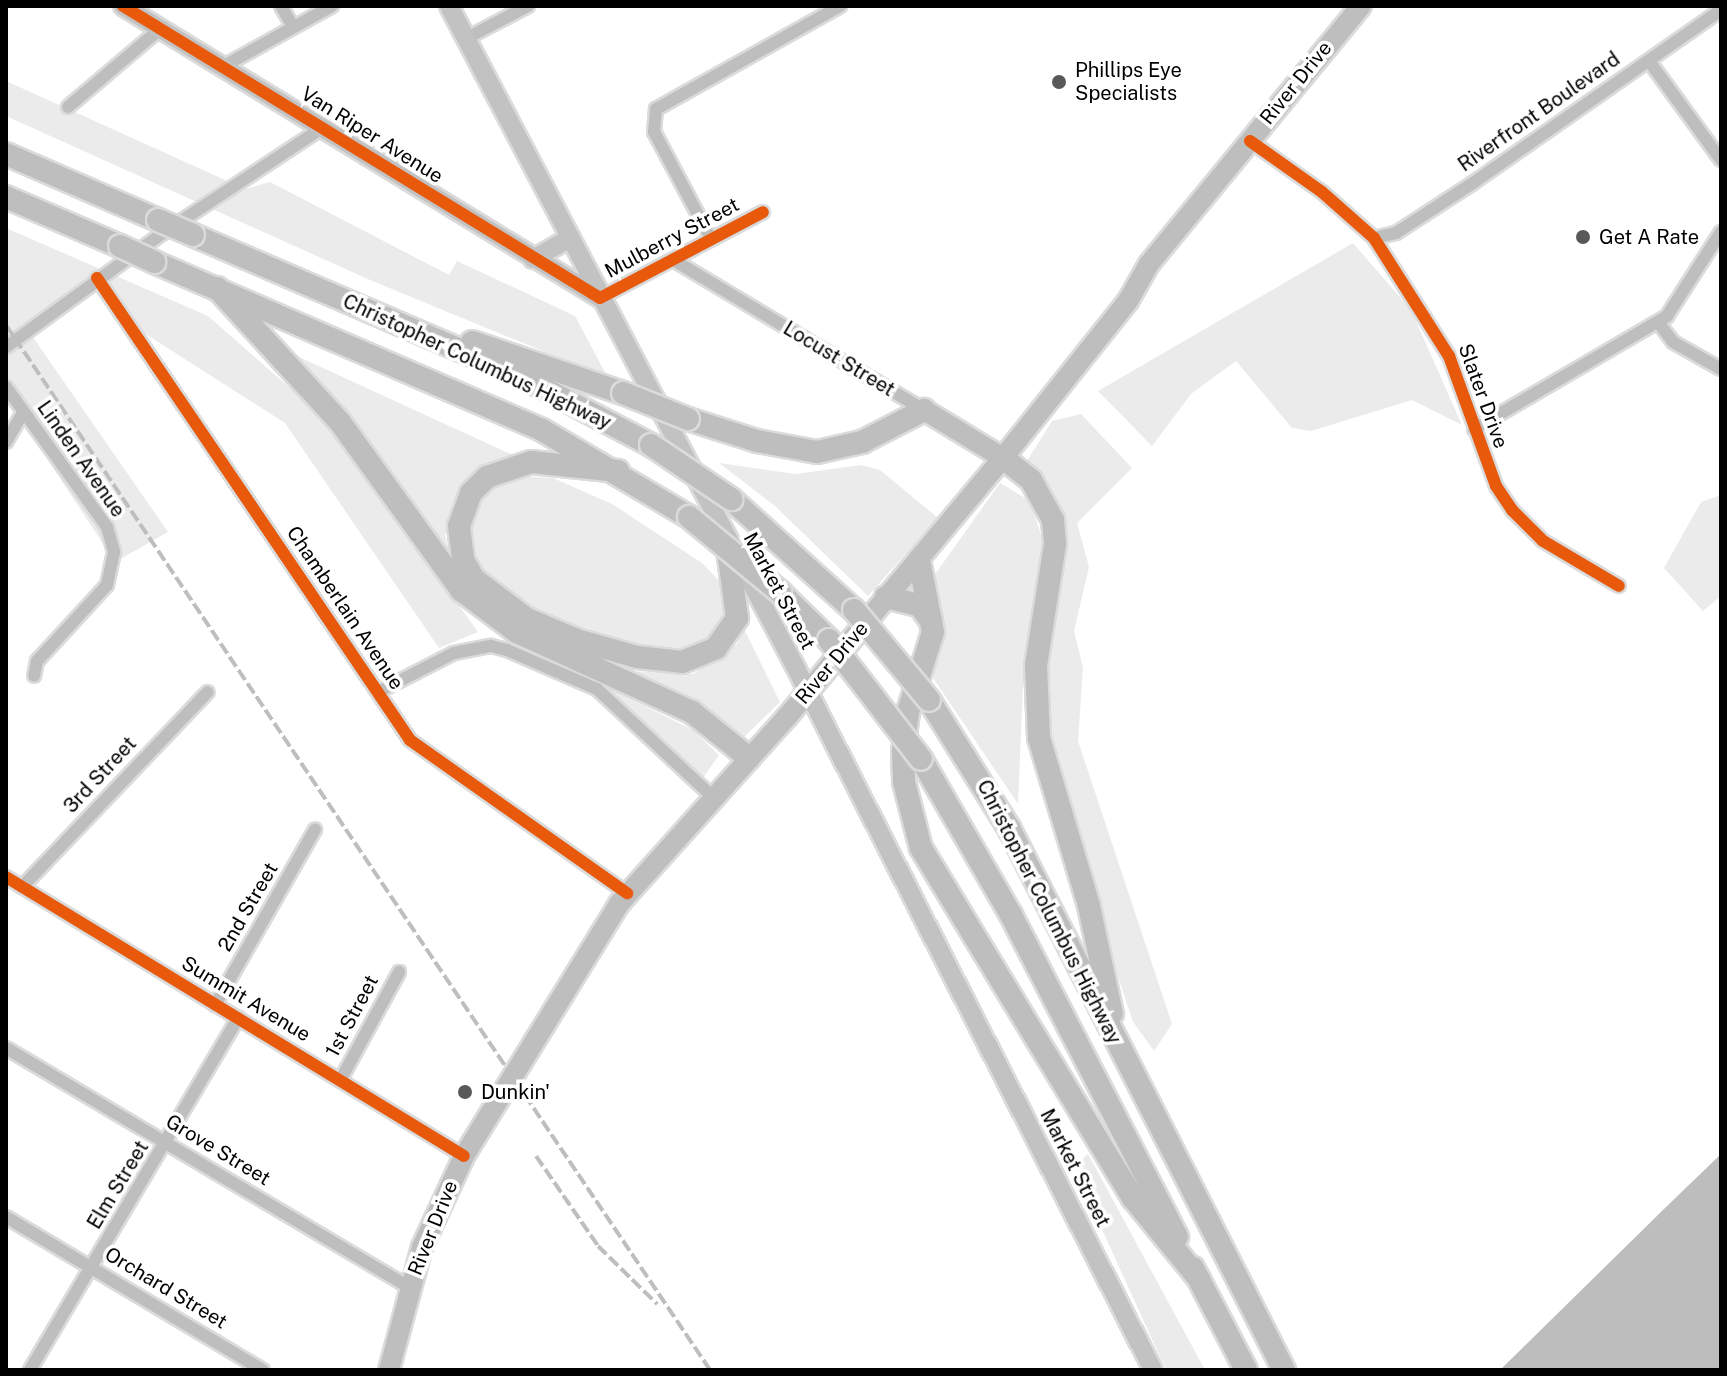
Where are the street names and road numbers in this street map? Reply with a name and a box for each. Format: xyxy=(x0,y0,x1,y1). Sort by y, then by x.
street label: River Drive xyxy=(1255,37,1337,129)
street label: Riverfront Boulevard xyxy=(1454,47,1624,177)
street label: Van Riper Avenue xyxy=(296,82,448,188)
street label: Mulberry Street xyxy=(601,193,743,283)
street label: Christopher Columbus Highway xyxy=(339,289,615,435)
street label: Locust Street xyxy=(779,316,899,402)
street label: Slater Drive xyxy=(1453,341,1513,451)
street label: Linden Avenue xyxy=(32,396,130,522)
street label: Chamberlain Avenue xyxy=(281,522,409,694)
street label: Market Street xyxy=(738,528,820,654)
street label: River Drive xyxy=(791,617,873,709)
street label: 3rd Street xyxy=(59,732,141,818)
street label: Christopher Columbus Highway xyxy=(972,776,1126,1048)
street label: 2nd Street xyxy=(213,858,283,956)
street label: Summit Avenue xyxy=(177,951,315,1047)
street label: 1st Street xyxy=(320,971,384,1061)
street label: Market Street xyxy=(1035,1105,1115,1231)
street label: Grove Street xyxy=(161,1109,275,1191)
street label: Elm Street xyxy=(82,1137,154,1233)
street label: River Drive xyxy=(403,1177,463,1279)
street label: Orchard Street xyxy=(101,1242,231,1334)

